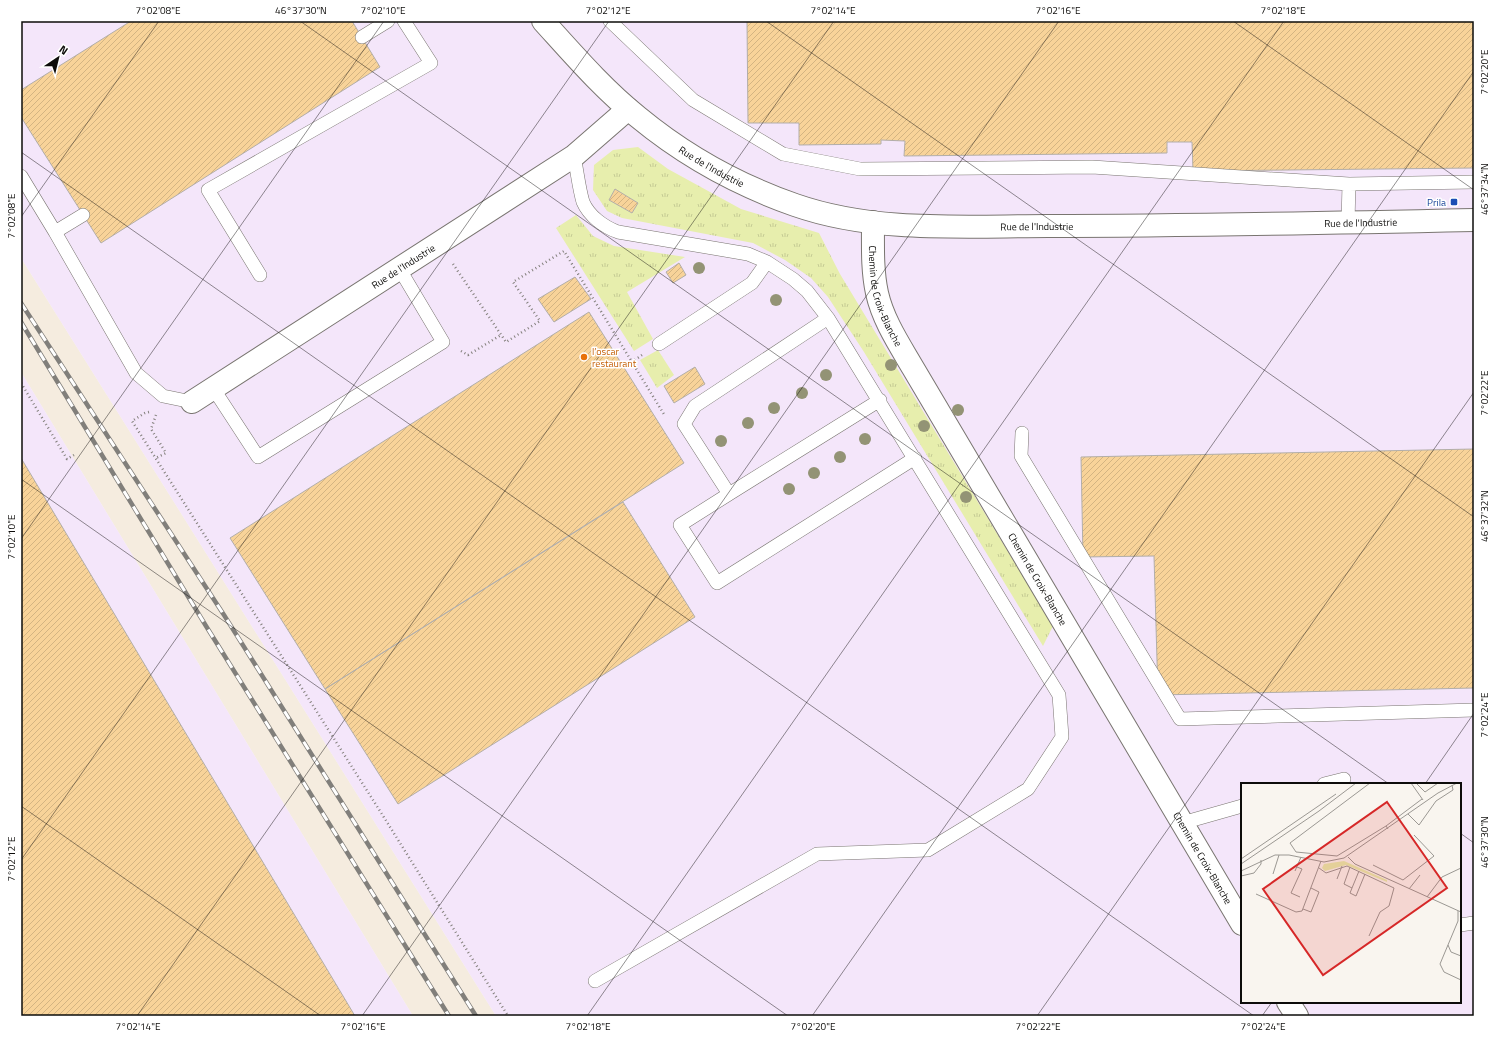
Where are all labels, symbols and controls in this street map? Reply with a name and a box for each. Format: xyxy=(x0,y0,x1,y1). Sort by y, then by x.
text: 7°02'08"E xyxy=(136,3,181,18)
text: 46°37'30"N xyxy=(275,3,327,18)
text: 7°02'10"E xyxy=(361,3,406,18)
text: 7°02'12"E xyxy=(586,3,631,18)
text: 7°02'14"E xyxy=(811,3,856,18)
text: 7°02'16"E xyxy=(1036,3,1081,18)
text: 7°02'18"E xyxy=(1261,3,1306,18)
north arrow xyxy=(38,38,78,78)
text: N xyxy=(56,41,71,59)
text: 7°02'20"E xyxy=(1477,49,1492,94)
street label: Rue de l'Industrie xyxy=(676,142,747,191)
text: 46°37'34"N xyxy=(1477,163,1492,215)
text: 7°02'08"E xyxy=(4,193,19,238)
place label: Prila xyxy=(1427,195,1446,210)
marker: Prila xyxy=(1449,197,1459,207)
street label: Rue de l'Industrie xyxy=(1324,214,1397,231)
street label: Rue de l'Industrie xyxy=(1000,218,1073,234)
street label: Rue de l'Industrie xyxy=(368,240,438,292)
street label: Chemin de Croix-Blanche xyxy=(865,245,906,349)
place label: l’oscar restaurant xyxy=(592,344,637,371)
marker: l’oscar restaurant xyxy=(579,352,589,362)
text: 7°02'22"E xyxy=(1477,370,1492,415)
text: 46°37'32"N xyxy=(1477,490,1492,542)
text: 7°02'10"E xyxy=(4,514,19,559)
street label: Chemin de Croix-Blanche xyxy=(1005,530,1071,628)
text: 7°02'24"E xyxy=(1477,692,1492,737)
inset map xyxy=(1241,783,1461,1003)
street label: Chemin de Croix-Blanche xyxy=(1170,809,1236,907)
text: 46°37'30"N xyxy=(1477,816,1492,868)
text: 7°02'12"E xyxy=(4,836,19,881)
text: 7°02'14"E xyxy=(116,1019,161,1034)
text: 7°02'16"E xyxy=(341,1019,386,1034)
text: 7°02'18"E xyxy=(566,1019,611,1034)
text: 7°02'20"E xyxy=(791,1019,836,1034)
text: 7°02'22"E xyxy=(1016,1019,1061,1034)
text: 7°02'24"E xyxy=(1241,1019,1286,1034)

